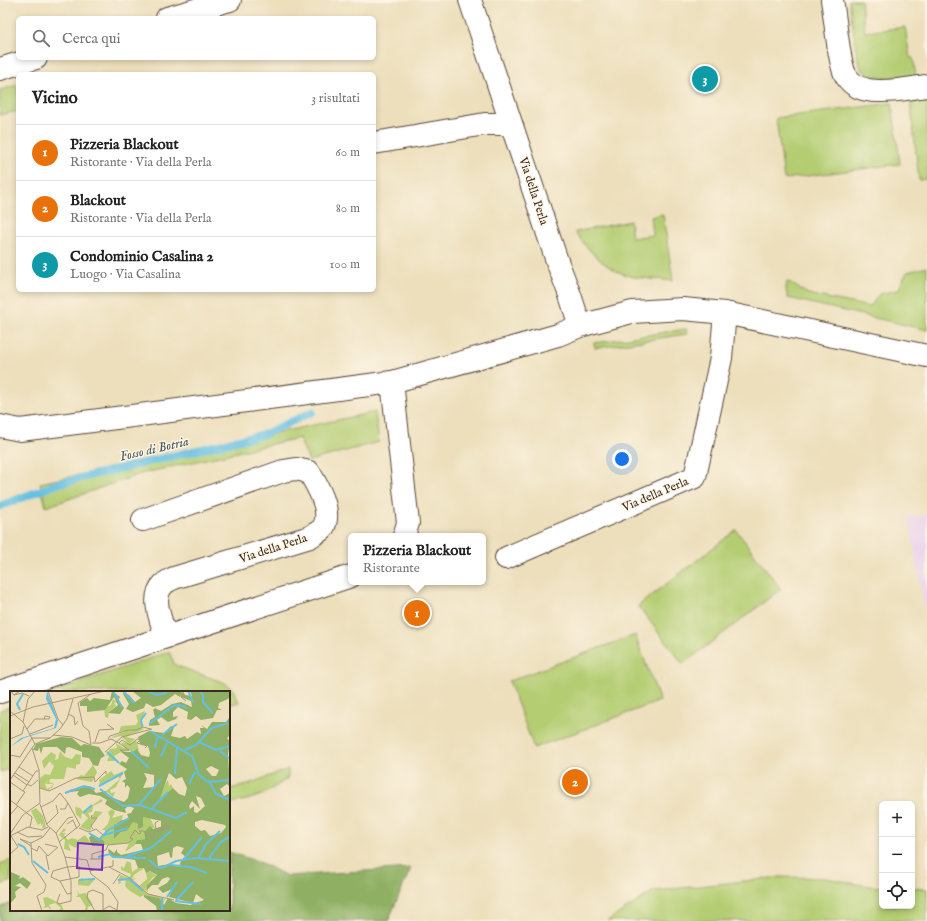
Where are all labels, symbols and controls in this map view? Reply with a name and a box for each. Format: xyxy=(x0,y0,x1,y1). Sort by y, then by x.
search box xyxy=(16,16,376,60)
icon: search xyxy=(30,27,52,49)
text: Cerca qui xyxy=(62,29,121,48)
pin: 3 xyxy=(692,64,718,94)
text: Vicino xyxy=(32,88,78,109)
text: 3 risultati xyxy=(311,90,360,107)
text: Pizzeria Blackout xyxy=(70,135,179,154)
text: 1 xyxy=(43,144,47,161)
text: 60 m xyxy=(335,144,360,161)
text: Ristorante · Via della Perla xyxy=(70,154,212,171)
street label: Via della Perla xyxy=(515,154,552,228)
text: Blackout xyxy=(70,191,126,210)
text: 2 xyxy=(42,200,48,217)
text: 80 m xyxy=(336,200,360,217)
text: Ristorante · Via della Perla xyxy=(70,210,212,227)
text: Condominio Casalina 2 xyxy=(70,247,214,266)
text: 3 xyxy=(43,256,47,273)
text: 100 m xyxy=(330,256,360,273)
text: Luogo · Via Casalina xyxy=(70,266,181,283)
water label: Fosso di Botria xyxy=(118,433,191,466)
your location xyxy=(612,449,632,469)
street label: Via della Perla xyxy=(619,474,691,515)
street label: Via della Perla xyxy=(236,530,310,567)
popup xyxy=(348,533,486,585)
text: Pizzeria Blackout xyxy=(363,541,471,560)
text: Ristorante xyxy=(363,560,420,577)
pin: 1 xyxy=(404,598,430,628)
inset map xyxy=(10,691,230,911)
pin: 2 xyxy=(562,767,588,797)
map controls xyxy=(879,801,915,909)
button: + xyxy=(879,801,915,837)
button: − xyxy=(879,837,915,873)
button: locate xyxy=(879,873,915,909)

